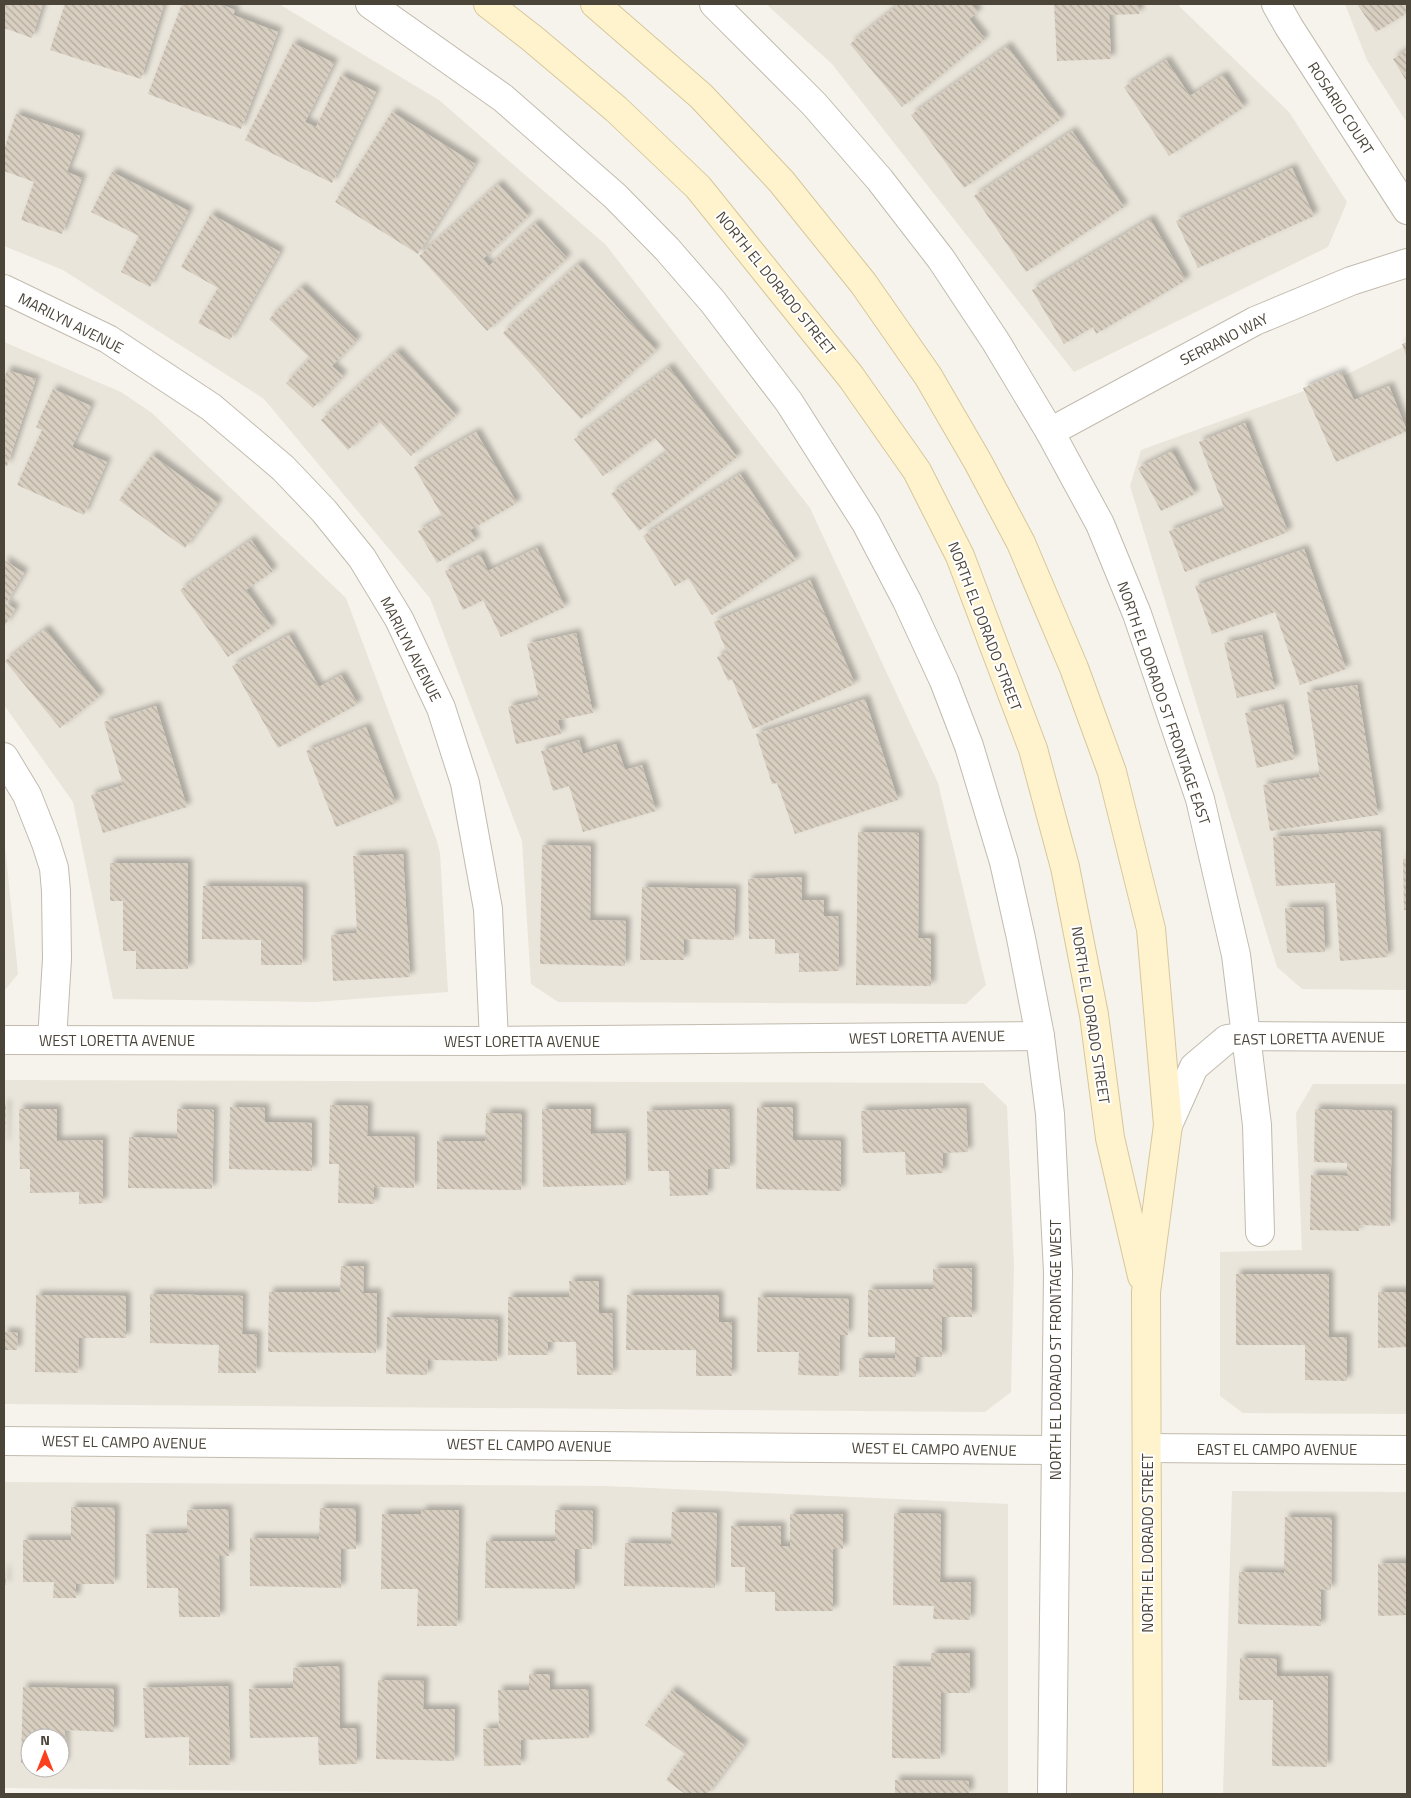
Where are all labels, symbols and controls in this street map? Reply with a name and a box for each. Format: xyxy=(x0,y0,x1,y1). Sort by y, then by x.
street label: ROSARIO COURT xyxy=(1302,57,1380,159)
street label: NORTH EL DORADO STREET xyxy=(711,206,841,360)
street label: MARILYN AVENUE xyxy=(14,287,128,359)
street label: SERRANO WAY xyxy=(1176,307,1272,371)
street label: NORTH EL DORADO STREET xyxy=(942,538,1028,714)
street label: NORTH EL DORADO ST FRONTAGE EAST xyxy=(1111,578,1217,828)
street label: MARILYN AVENUE xyxy=(375,592,447,706)
street label: NORTH EL DORADO STREET xyxy=(1066,925,1116,1106)
street label: WEST LORETTA AVENUE xyxy=(849,1024,1005,1050)
street label: EAST LORETTA AVENUE xyxy=(1233,1025,1385,1051)
street label: WEST LORETTA AVENUE xyxy=(39,1029,195,1052)
street label: WEST LORETTA AVENUE xyxy=(444,1030,600,1053)
street label: NORTH EL DORADO ST FRONTAGE WEST xyxy=(1044,1220,1067,1480)
street label: WEST EL CAMPO AVENUE xyxy=(41,1429,207,1455)
street label: WEST EL CAMPO AVENUE xyxy=(446,1432,612,1458)
street label: WEST EL CAMPO AVENUE xyxy=(851,1436,1017,1462)
street label: EAST EL CAMPO AVENUE xyxy=(1197,1438,1357,1461)
street label: NORTH EL DORADO STREET xyxy=(1136,1453,1159,1633)
north arrow xyxy=(20,1728,70,1778)
text: N xyxy=(40,1729,50,1750)

